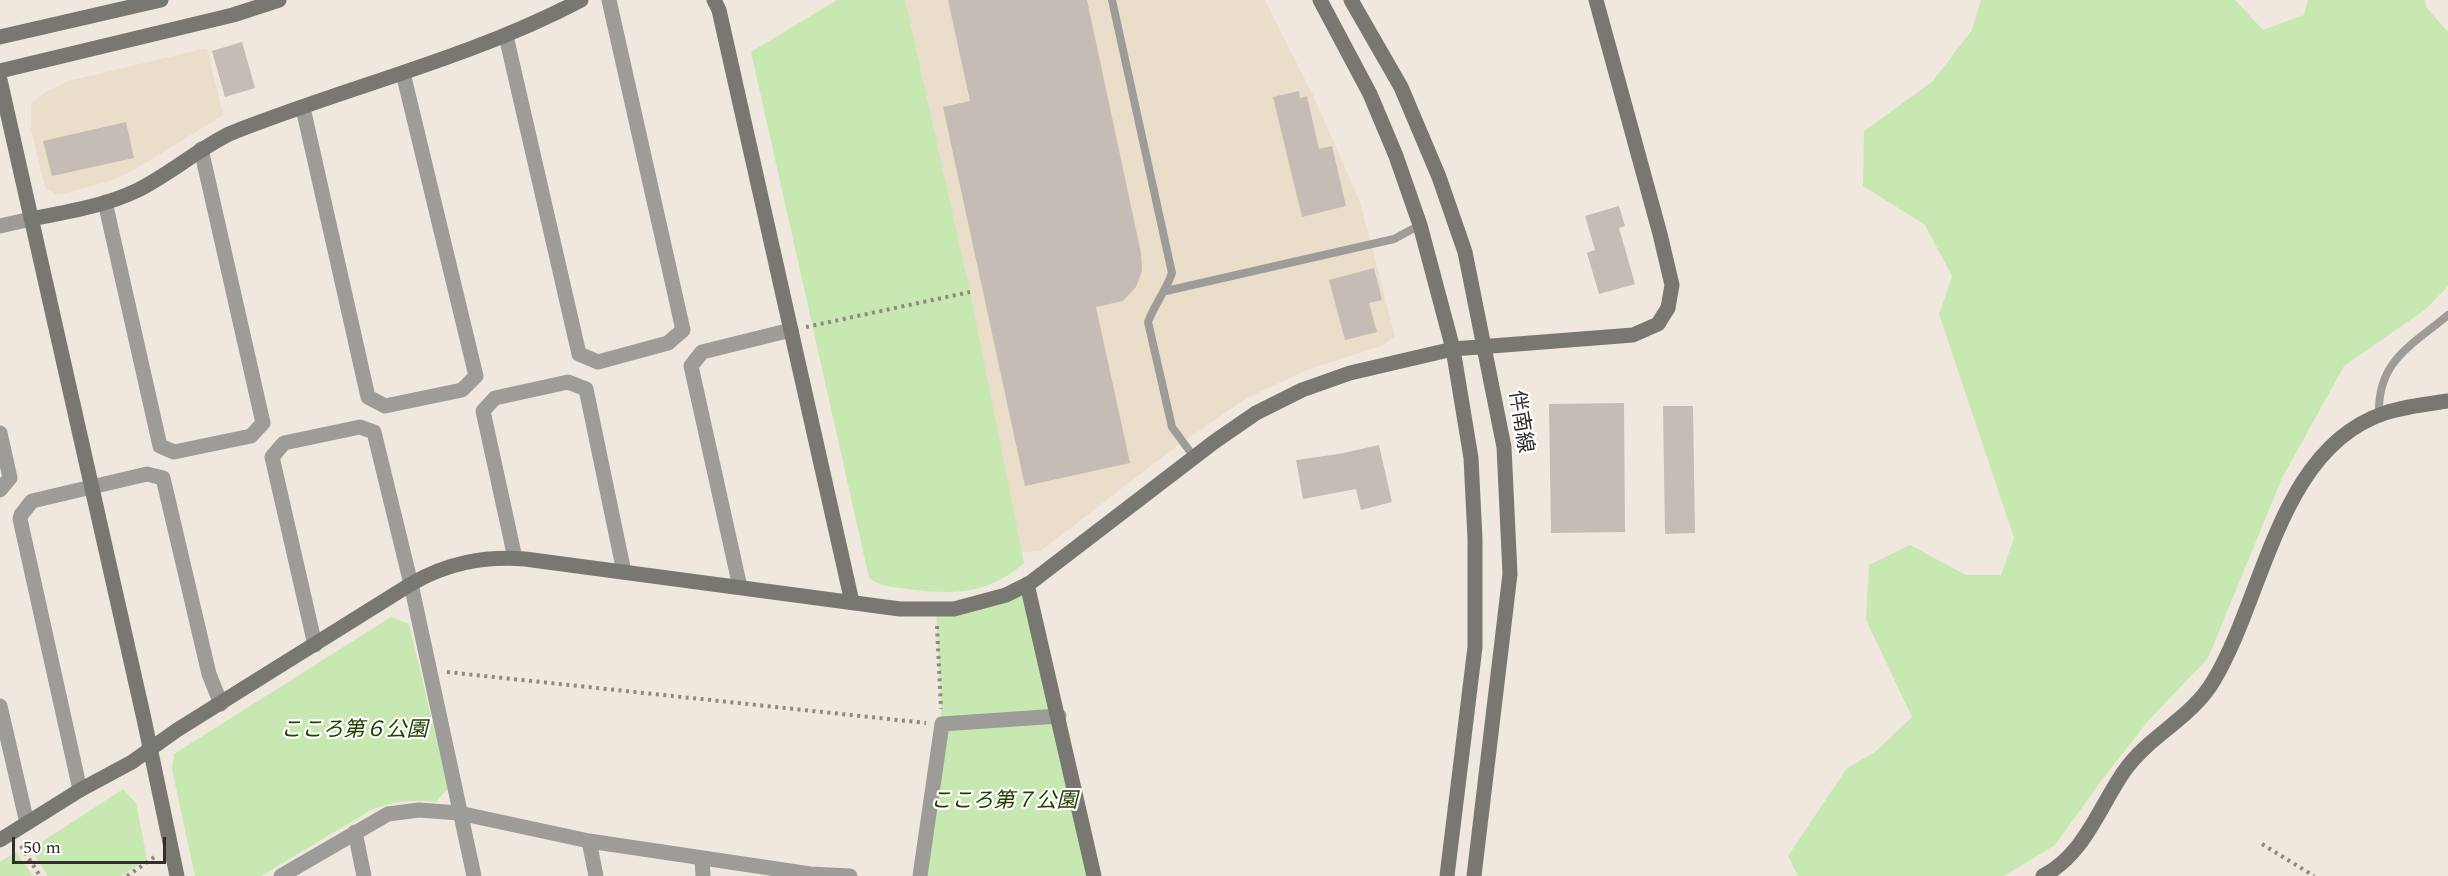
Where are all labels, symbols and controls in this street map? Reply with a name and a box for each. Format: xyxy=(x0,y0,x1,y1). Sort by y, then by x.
street label: 伴南線 xyxy=(1502,389,1536,455)
park label: こころ第６公園 xyxy=(281,719,427,745)
park label: こころ第７公園 xyxy=(931,790,1077,816)
scale bar xyxy=(15,825,170,863)
text: 50 m xyxy=(23,834,61,861)

